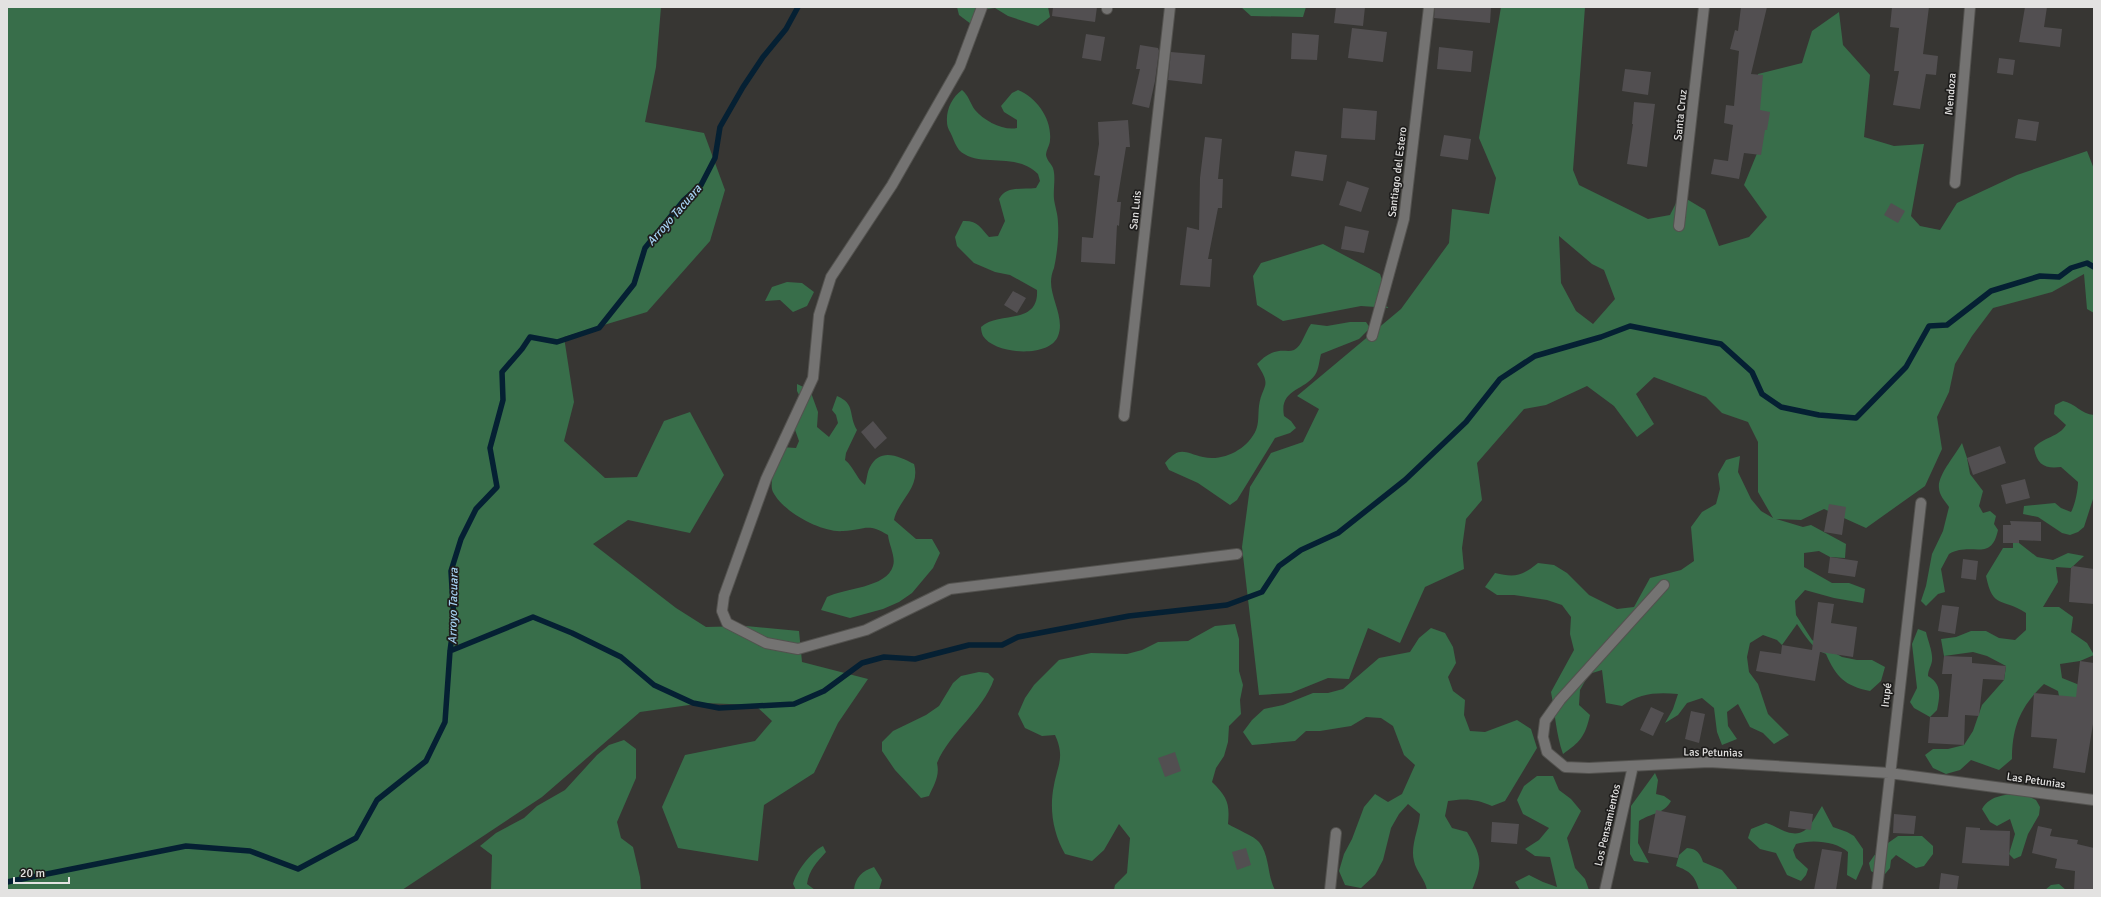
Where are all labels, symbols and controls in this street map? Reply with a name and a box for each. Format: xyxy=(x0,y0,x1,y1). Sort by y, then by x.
street label: Mendoza xyxy=(1942,72,1959,116)
street label: Santa Cruz xyxy=(1671,89,1690,141)
street label: Santiago del Estero xyxy=(1386,126,1410,218)
water label: Arroyo Tacuara xyxy=(644,181,706,249)
street label: San Luis xyxy=(1127,190,1144,230)
water label: Arroyo Tacuara xyxy=(445,567,462,644)
street label: Irupé xyxy=(1879,682,1894,708)
street label: Las Petunias xyxy=(1683,745,1743,760)
street label: Las Petunias xyxy=(2006,770,2066,791)
street label: Los Pensamientos xyxy=(1592,783,1623,867)
scale bar xyxy=(14,859,69,885)
text: 20 m xyxy=(20,866,45,881)

